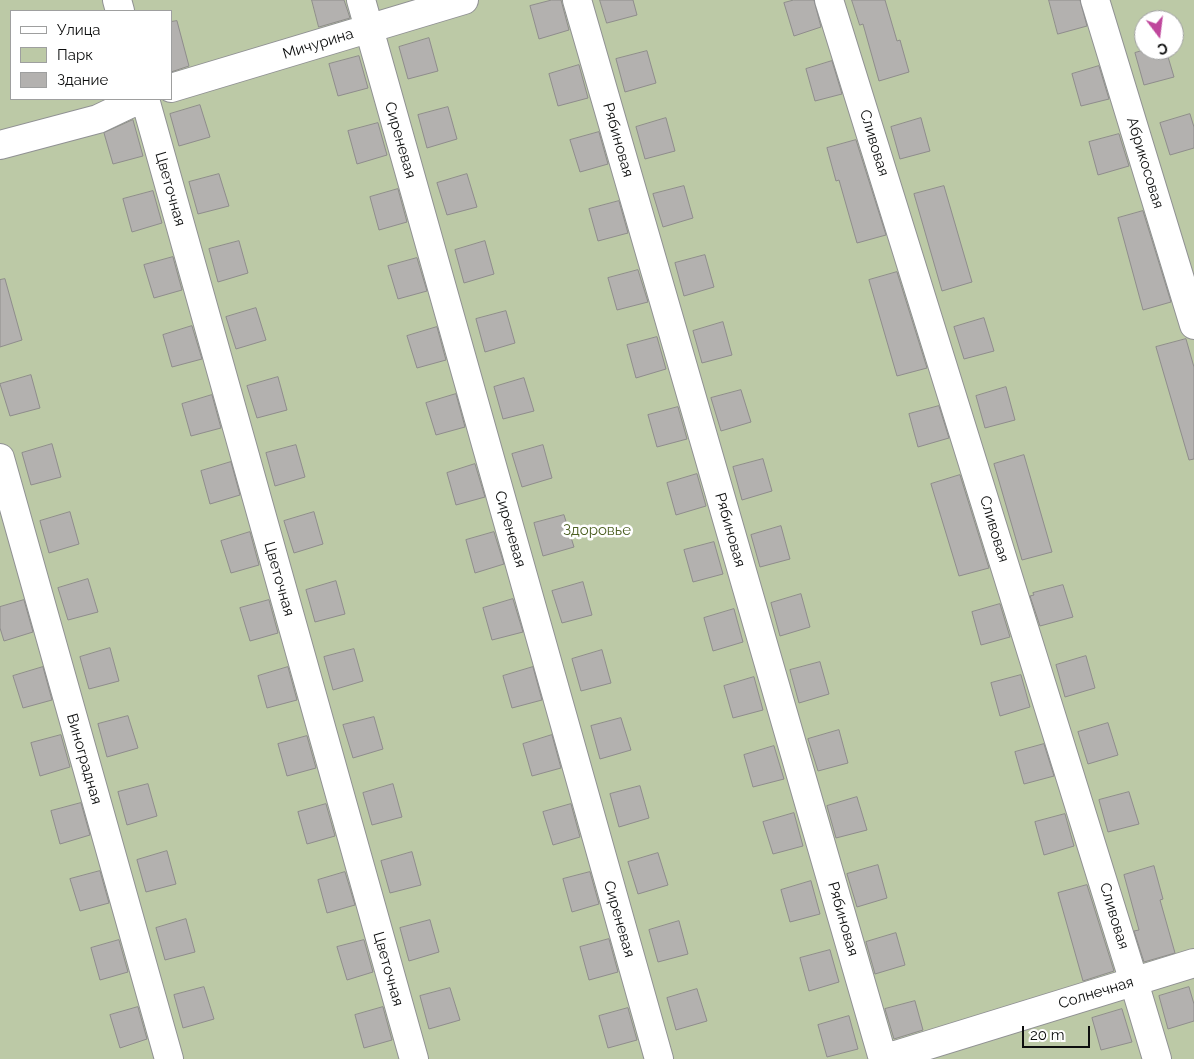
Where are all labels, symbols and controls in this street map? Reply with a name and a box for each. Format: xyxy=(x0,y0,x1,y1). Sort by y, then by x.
legend xyxy=(10,10,172,100)
north arrow xyxy=(1134,10,1184,60)
text: Улица xyxy=(57,21,101,39)
street label: Мичурина xyxy=(280,25,356,63)
text: С xyxy=(1156,40,1169,57)
text: Парк xyxy=(57,46,93,64)
text: Здание xyxy=(57,71,108,89)
street label: Сиреневая xyxy=(380,100,420,180)
street label: Рябиновая xyxy=(599,101,637,179)
street label: Сливовая xyxy=(855,108,893,178)
street label: Абрикосовая xyxy=(1123,115,1167,211)
street label: Цветочная xyxy=(151,150,189,228)
street label: Сиреневая xyxy=(490,489,530,569)
street label: Рябиновая xyxy=(711,491,749,569)
street label: Сливовая xyxy=(975,494,1013,564)
park label: Здоровье xyxy=(563,521,631,539)
street label: Цветочная xyxy=(260,540,298,618)
street label: Виноградная xyxy=(62,712,106,806)
street label: Сиреневая xyxy=(599,879,639,959)
street label: Рябиновая xyxy=(824,880,862,958)
street label: Сливовая xyxy=(1095,881,1133,951)
street label: Цветочная xyxy=(369,930,407,1008)
street label: Солнечная xyxy=(1056,973,1136,1013)
scale bar xyxy=(1024,1016,1092,1048)
text: 20 m xyxy=(1030,1026,1065,1044)

